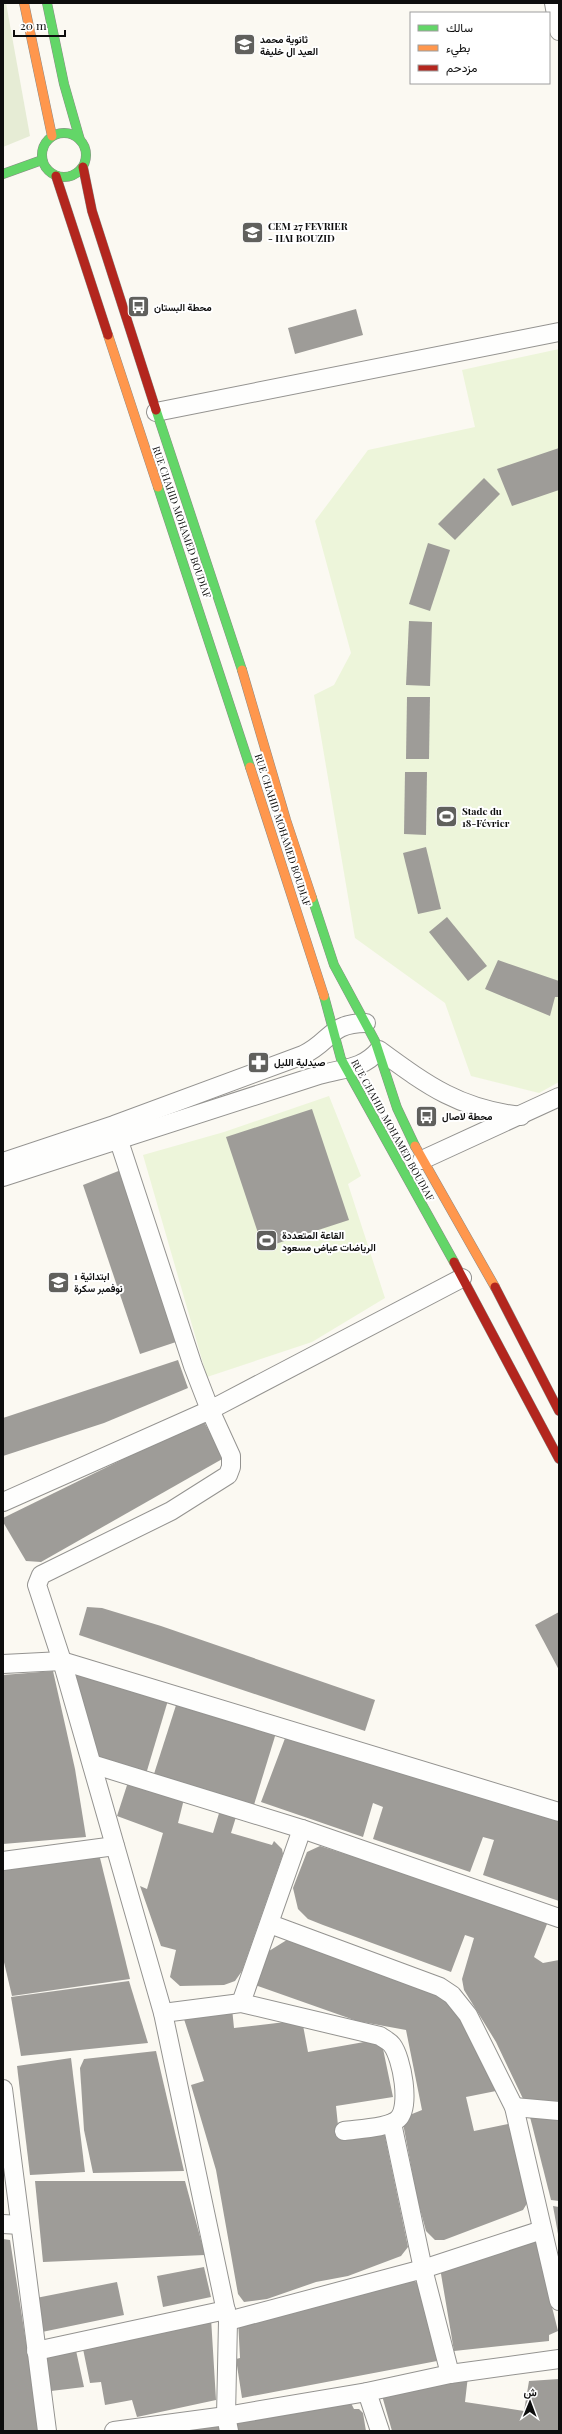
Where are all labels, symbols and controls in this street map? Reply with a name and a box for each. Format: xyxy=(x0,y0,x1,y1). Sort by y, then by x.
scale bar xyxy=(14,12,65,38)
legend xyxy=(410,12,550,84)
text: 20 m xyxy=(20,17,47,33)
text: سالك xyxy=(446,19,473,35)
school or university icon: ثانوية محمد العيد ال خليفة xyxy=(231,32,257,58)
place label: ثانوية محمد العيد ال خليفة xyxy=(260,32,318,58)
text: بطيء xyxy=(446,39,470,58)
text: مزدحم xyxy=(446,59,477,76)
school or university icon: CEM 27 FEVRIER - HAI BOUZID xyxy=(240,219,266,245)
place label: CEM 27 FEVRIER - HAI BOUZID xyxy=(268,219,349,245)
bus stop icon: محطة البستان xyxy=(125,294,151,320)
place label: محطة البستان xyxy=(154,300,212,314)
street label: RUE CHAHID MOHAMED BOUDIAF xyxy=(149,444,215,600)
street label: RUE CHAHID MOHAMED BOUDIAF xyxy=(252,752,314,908)
sports icon: Stade du 18-Février xyxy=(434,804,460,830)
place label: Stade du 18-Février xyxy=(462,804,510,830)
pharmacy icon: صيدلية الليل xyxy=(245,1049,271,1075)
place label: صيدلية الليل xyxy=(274,1055,326,1069)
street label: RUE CHAHID MOHAMED BOUDIAF xyxy=(348,1057,438,1204)
bus stop icon: محطة لاصال xyxy=(413,1103,439,1129)
place label: محطة لاصال xyxy=(442,1109,493,1123)
sports icon: القاعة المتعددة الرياضات عياض مسعود xyxy=(254,1228,280,1254)
place label: القاعة المتعددة الرياضات عياض مسعود xyxy=(282,1228,376,1254)
school or university icon: ابتدائية 1 نوفمبر سكرة xyxy=(46,1269,72,1295)
place label: ابتدائية 1 نوفمبر سكرة xyxy=(74,1269,123,1295)
north arrow xyxy=(510,2382,550,2422)
text: ش xyxy=(523,2384,537,2399)

